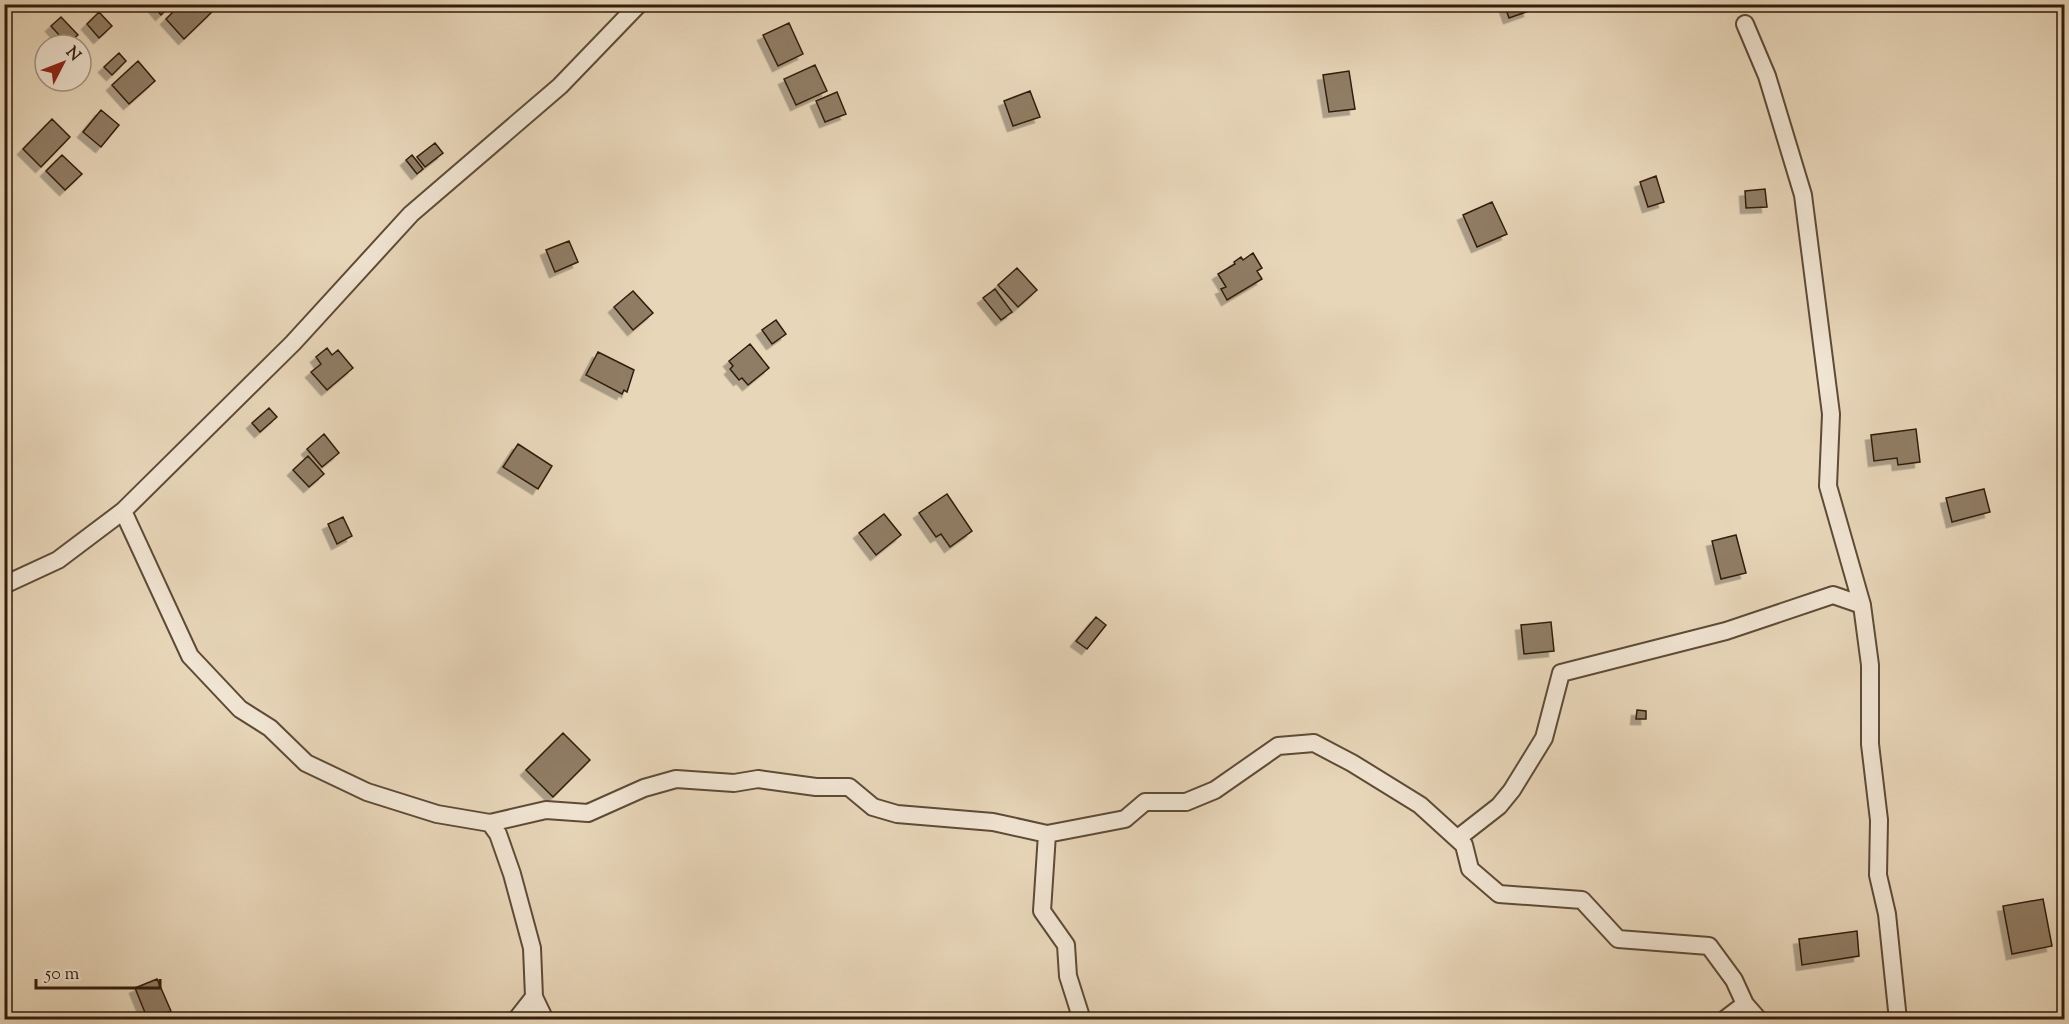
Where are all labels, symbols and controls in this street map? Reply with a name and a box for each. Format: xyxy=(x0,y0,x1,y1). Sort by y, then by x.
north arrow xyxy=(33,33,93,93)
text: N xyxy=(59,42,85,67)
scale bar xyxy=(36,952,160,990)
text: 50 m xyxy=(44,962,80,988)

